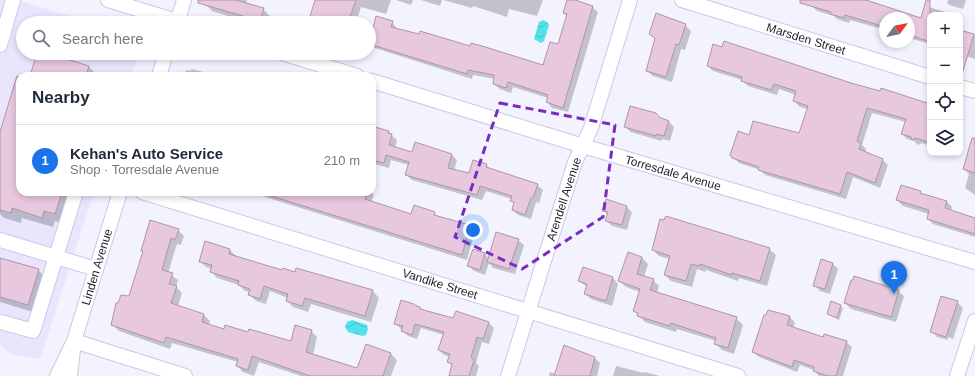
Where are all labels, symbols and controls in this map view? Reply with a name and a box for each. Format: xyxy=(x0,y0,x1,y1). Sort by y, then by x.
north arrow xyxy=(879,12,915,48)
map controls xyxy=(927,12,963,156)
button: + xyxy=(927,12,963,48)
search box xyxy=(16,16,376,60)
street label: Marsden Street xyxy=(765,20,848,58)
icon: search xyxy=(30,27,52,49)
text: Search here xyxy=(62,30,144,47)
button: − xyxy=(927,48,963,84)
button: locate xyxy=(927,84,963,120)
text: Nearby xyxy=(32,88,90,107)
button: layers xyxy=(927,120,963,156)
text: Kehan's Auto Service xyxy=(70,145,223,162)
text: 1 xyxy=(41,153,49,168)
text: 210 m xyxy=(324,153,360,168)
street label: Torresdale Avenue xyxy=(623,153,723,193)
street label: Arendell Avenue xyxy=(544,155,584,243)
text: Shop · Torresdale Avenue xyxy=(70,162,219,177)
your location xyxy=(463,220,483,240)
street label: Linden Avenue xyxy=(79,227,115,307)
pin: 1 xyxy=(881,261,907,294)
street label: Vandike Street xyxy=(401,266,480,302)

